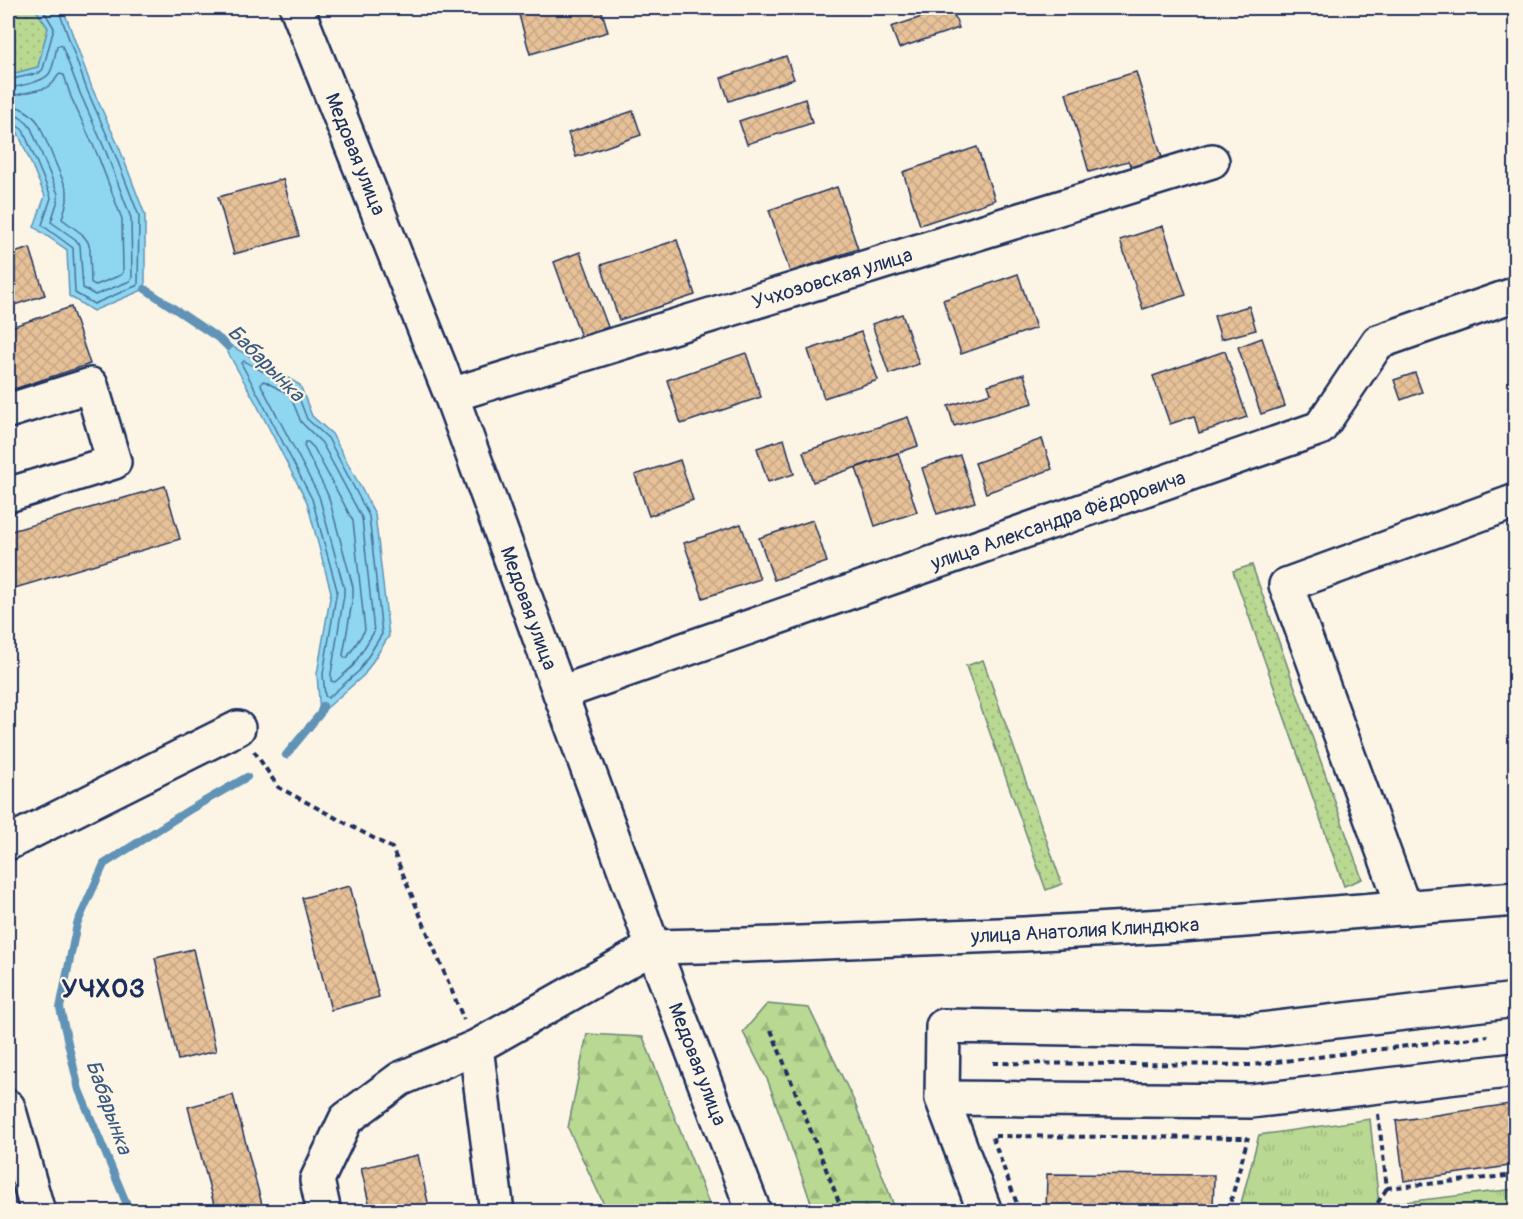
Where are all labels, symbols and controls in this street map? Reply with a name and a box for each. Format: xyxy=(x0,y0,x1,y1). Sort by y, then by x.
street label: Медовая улица xyxy=(320,89,391,219)
street label: Учхозовская улица xyxy=(749,242,915,315)
water label: Бабарынка xyxy=(221,319,311,408)
street label: улица Александра Фёдоровича xyxy=(927,465,1189,576)
street label: Медовая улица xyxy=(495,543,562,673)
street label: улица Анатолия Клиндюка xyxy=(969,912,1200,949)
district label: УЧХОЗ xyxy=(62,973,146,1005)
street label: Медовая улица xyxy=(663,999,732,1129)
water label: Бабарынка xyxy=(79,1056,138,1159)

